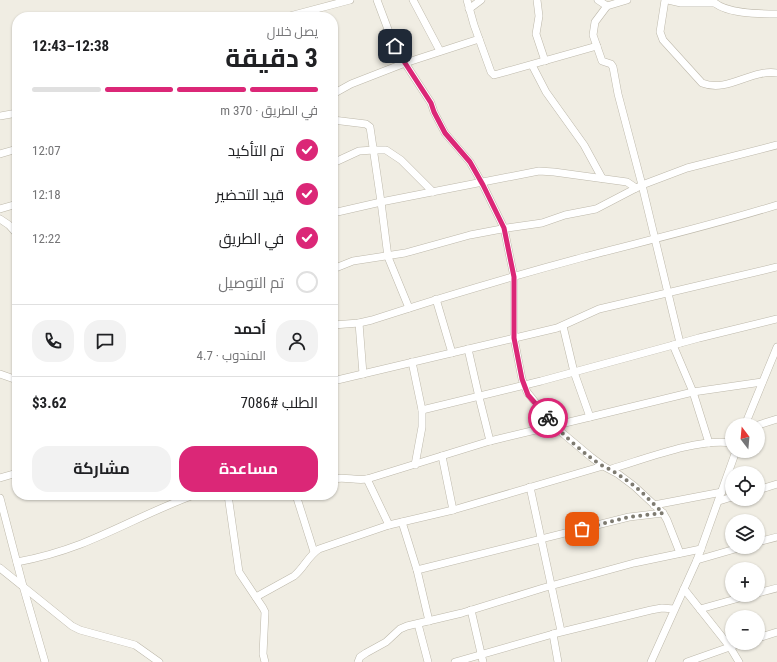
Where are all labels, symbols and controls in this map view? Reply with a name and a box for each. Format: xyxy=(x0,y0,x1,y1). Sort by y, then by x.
text: يصل خلال xyxy=(267,24,318,39)
pin xyxy=(378,29,412,63)
icon: home xyxy=(384,35,406,57)
text: 12:38–12:43 xyxy=(32,37,109,55)
text: 3 دقيقة xyxy=(225,43,318,73)
text: في الطريق · 370 m xyxy=(220,103,318,118)
icon: check xyxy=(296,139,318,161)
text: تم التأكيد xyxy=(228,142,284,160)
text: 12:07 xyxy=(32,143,61,158)
icon: check xyxy=(296,183,318,205)
text: قيد التحضير xyxy=(216,186,284,204)
text: 12:18 xyxy=(32,187,61,202)
icon: check xyxy=(296,227,318,249)
text: في الطريق xyxy=(219,230,284,248)
text: 12:22 xyxy=(32,231,61,246)
text: تم التوصيل xyxy=(218,274,284,292)
button: phone xyxy=(32,320,74,362)
button: chat xyxy=(84,320,126,362)
text: أحمد xyxy=(234,320,266,338)
button: person xyxy=(276,320,318,362)
text: المندوب · 4.7 xyxy=(197,348,266,363)
text: $3.62 xyxy=(32,394,67,412)
text: الطلب #7086 xyxy=(240,394,318,412)
courier xyxy=(528,398,568,438)
icon: bike xyxy=(537,407,559,429)
north arrow xyxy=(725,418,765,458)
map controls xyxy=(725,418,765,650)
button: مشاركة xyxy=(32,446,171,492)
button: مساعدة xyxy=(179,446,318,492)
button: locate xyxy=(725,466,765,506)
pin xyxy=(565,512,599,546)
button: layers xyxy=(725,514,765,554)
icon: bag xyxy=(571,518,593,540)
button: + xyxy=(725,562,765,602)
button: − xyxy=(725,610,765,650)

